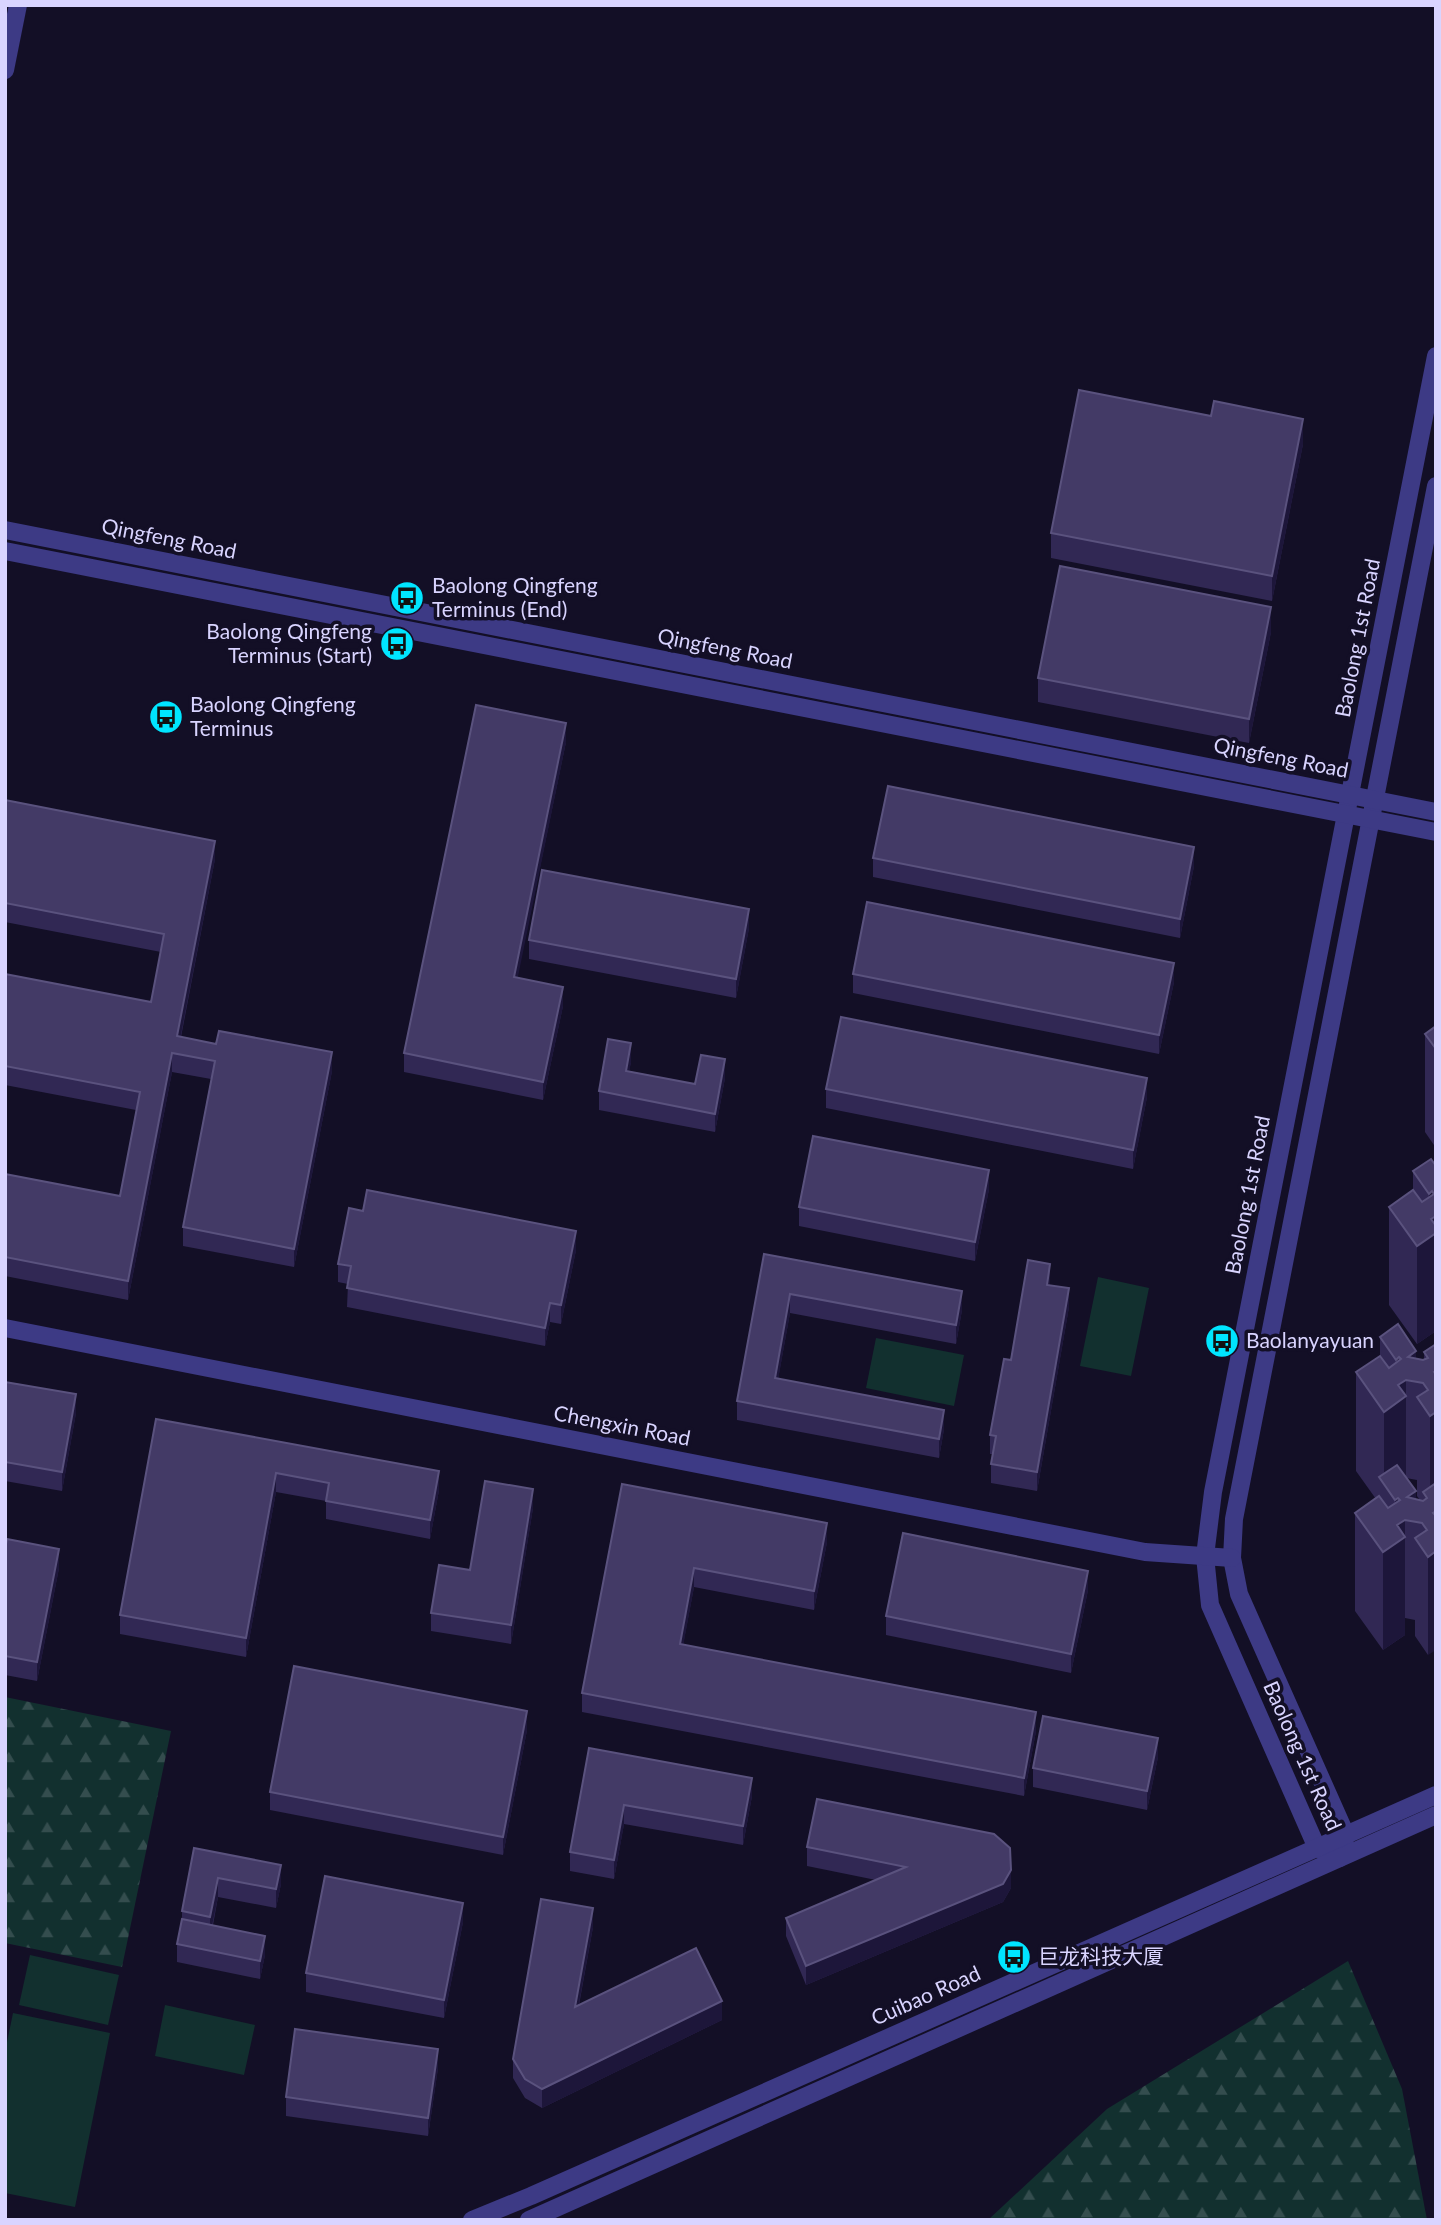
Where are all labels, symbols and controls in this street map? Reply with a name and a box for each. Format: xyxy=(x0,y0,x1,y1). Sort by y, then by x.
street label: Qingfeng Road xyxy=(100,512,239,563)
street label: Baolong 1st Road xyxy=(1329,556,1384,719)
place label: Baolong Qingfeng Terminus (End) xyxy=(432,572,598,621)
bus stop icon: Baolong Qingfeng Terminus (End) xyxy=(388,579,426,617)
place label: Baolong Qingfeng Terminus (Start) xyxy=(206,618,372,667)
street label: Qingfeng Road xyxy=(656,622,795,673)
bus stop icon: Baolong Qingfeng Terminus (Start) xyxy=(378,625,416,663)
place label: Baolong Qingfeng Terminus xyxy=(190,691,356,740)
bus stop icon: Baolong Qingfeng Terminus xyxy=(147,698,185,736)
street label: Qingfeng Road xyxy=(1212,731,1351,782)
street label: Baolong 1st Road xyxy=(1219,1113,1274,1276)
bus stop icon: Baolanyayuan xyxy=(1203,1322,1241,1360)
place label: Baolanyayuan xyxy=(1246,1327,1374,1352)
street label: Chengxin Road xyxy=(552,1399,693,1450)
street label: Baolong 1st Road xyxy=(1259,1677,1348,1834)
bus stop icon: 巨龙科技大厦 xyxy=(995,1938,1033,1976)
place label: 巨龙科技大厦 xyxy=(1038,1943,1164,1968)
street label: Cuibao Road xyxy=(867,1959,984,2030)

